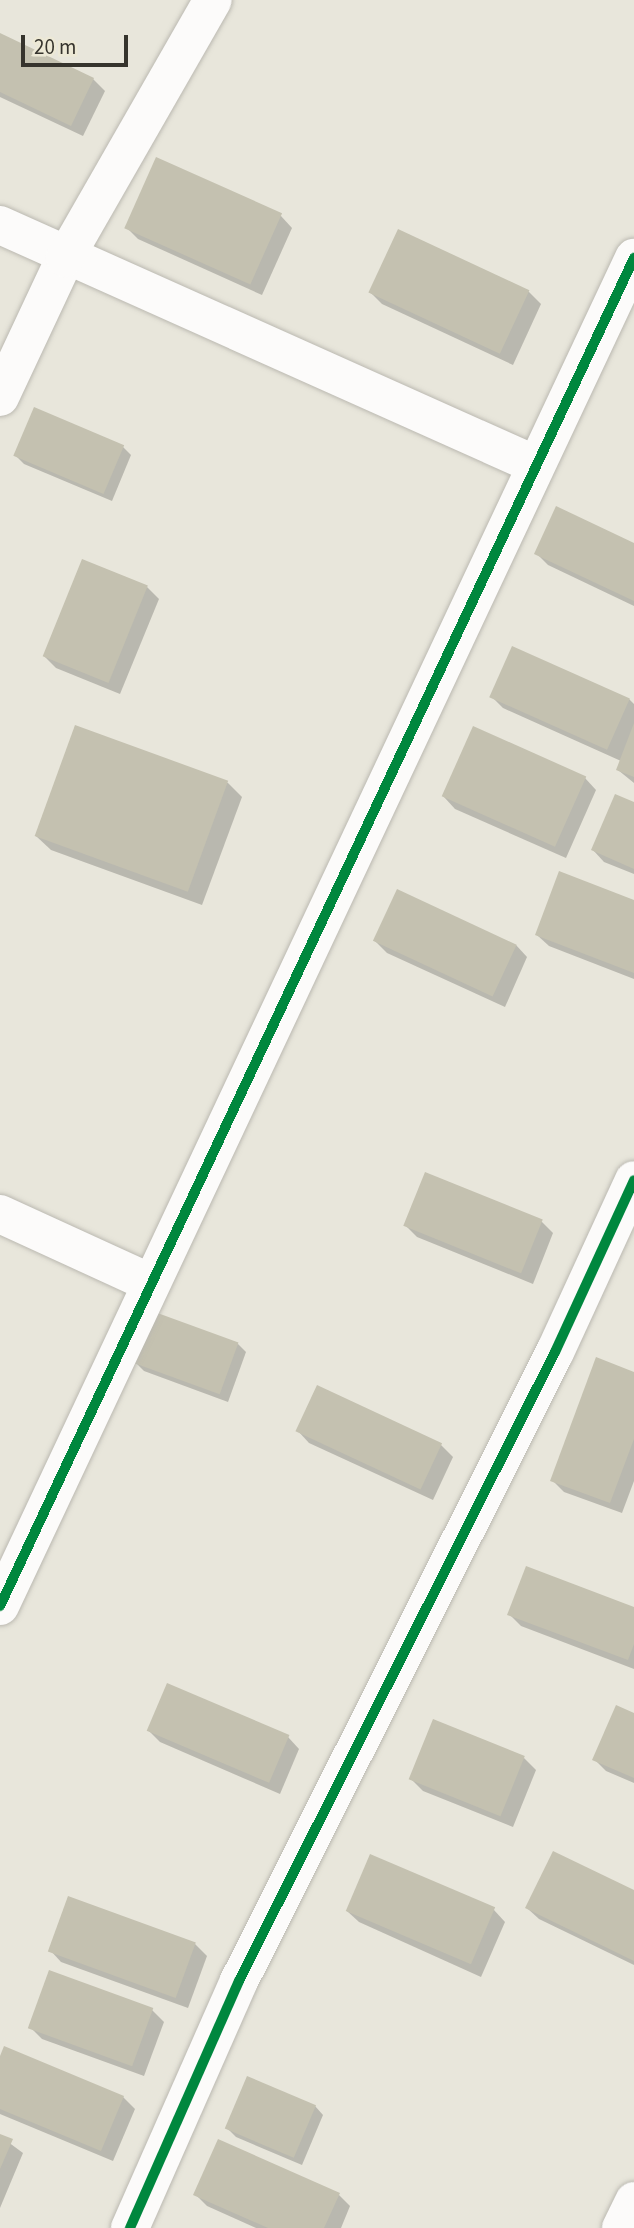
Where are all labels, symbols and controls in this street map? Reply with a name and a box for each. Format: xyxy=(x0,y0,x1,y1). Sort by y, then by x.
scale bar xyxy=(24,21,131,65)
text: 20 m xyxy=(34,32,76,62)

